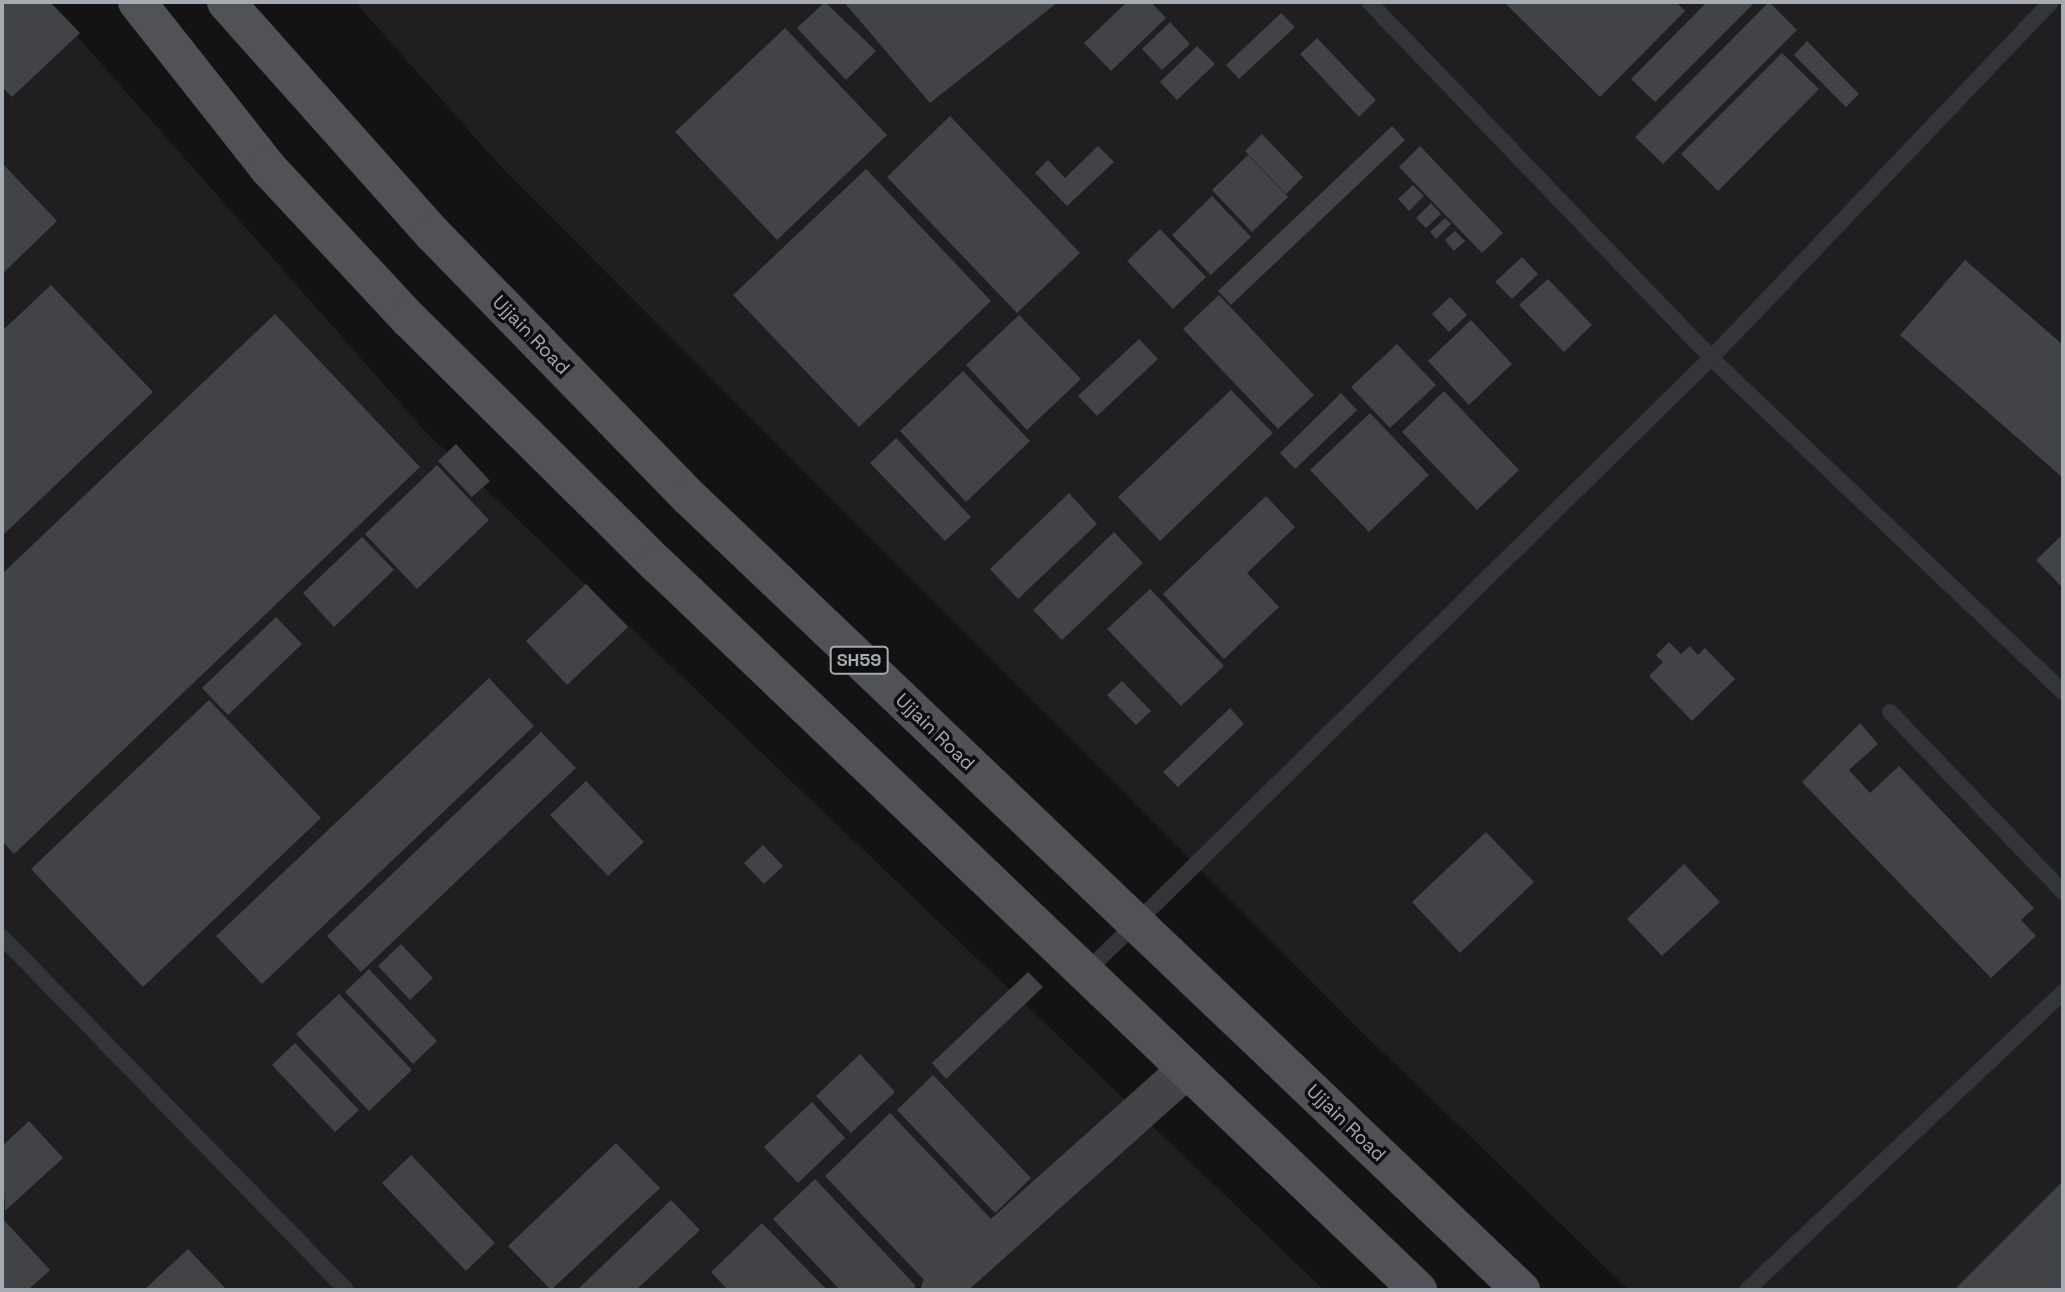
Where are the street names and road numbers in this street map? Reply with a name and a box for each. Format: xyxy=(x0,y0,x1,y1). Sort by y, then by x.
street label: Ujjain Road xyxy=(488,291,574,379)
road number: SH59 xyxy=(829,646,889,674)
street label: Ujjain Road xyxy=(891,689,979,775)
street label: Ujjain Road xyxy=(1302,1080,1390,1166)

